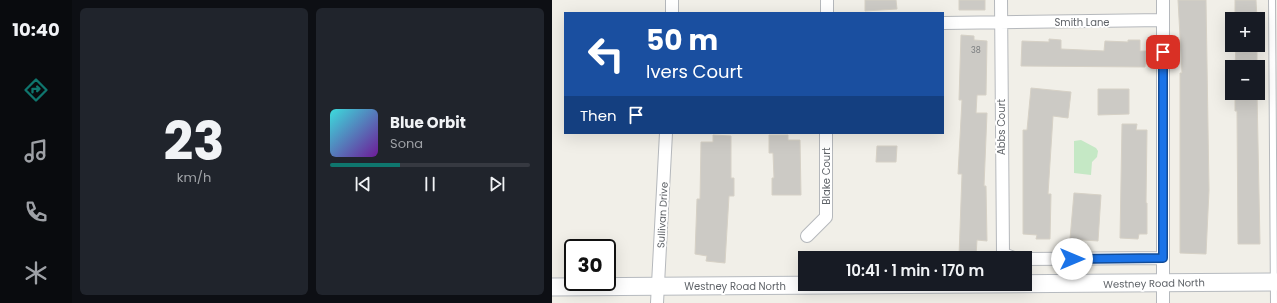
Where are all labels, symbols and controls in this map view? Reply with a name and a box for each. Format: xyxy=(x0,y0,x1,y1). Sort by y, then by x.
map controls xyxy=(1225,12,1265,100)
button: + xyxy=(1225,12,1265,52)
street label: Smith Lane xyxy=(1054,15,1110,30)
text: 10:40 xyxy=(12,17,60,42)
text: 50 m xyxy=(646,21,718,60)
icon: left xyxy=(580,28,632,80)
pin xyxy=(1146,35,1180,69)
icon: arrive xyxy=(1152,41,1174,63)
house number: 38 xyxy=(971,45,981,56)
text: Ivers Court xyxy=(646,59,743,84)
button: − xyxy=(1225,60,1265,100)
icon: directions xyxy=(22,76,50,104)
street label: Abbs Court xyxy=(994,99,1009,155)
icon: arrive xyxy=(625,104,647,126)
text: 23 xyxy=(163,105,225,178)
text: Then xyxy=(580,105,617,126)
text: Blue Orbit xyxy=(390,112,466,133)
text: Sona xyxy=(390,134,423,153)
icon: music xyxy=(22,137,50,165)
street label: Blake Court xyxy=(819,147,834,205)
text: km/h xyxy=(177,168,211,187)
icon: previous xyxy=(352,173,374,195)
icon: pause xyxy=(419,173,441,195)
icon: next xyxy=(486,173,508,195)
street label: Sullivan Drive xyxy=(653,182,672,248)
icon: phone xyxy=(22,198,50,226)
position arrow xyxy=(1051,238,1093,280)
speed limit sign: 30 xyxy=(564,239,616,291)
icon: climate xyxy=(22,259,50,287)
text: 10:41 · 1 min · 170 m xyxy=(846,260,984,281)
street label: Westney Road North xyxy=(1103,275,1205,292)
street label: Westney Road North xyxy=(684,279,786,294)

